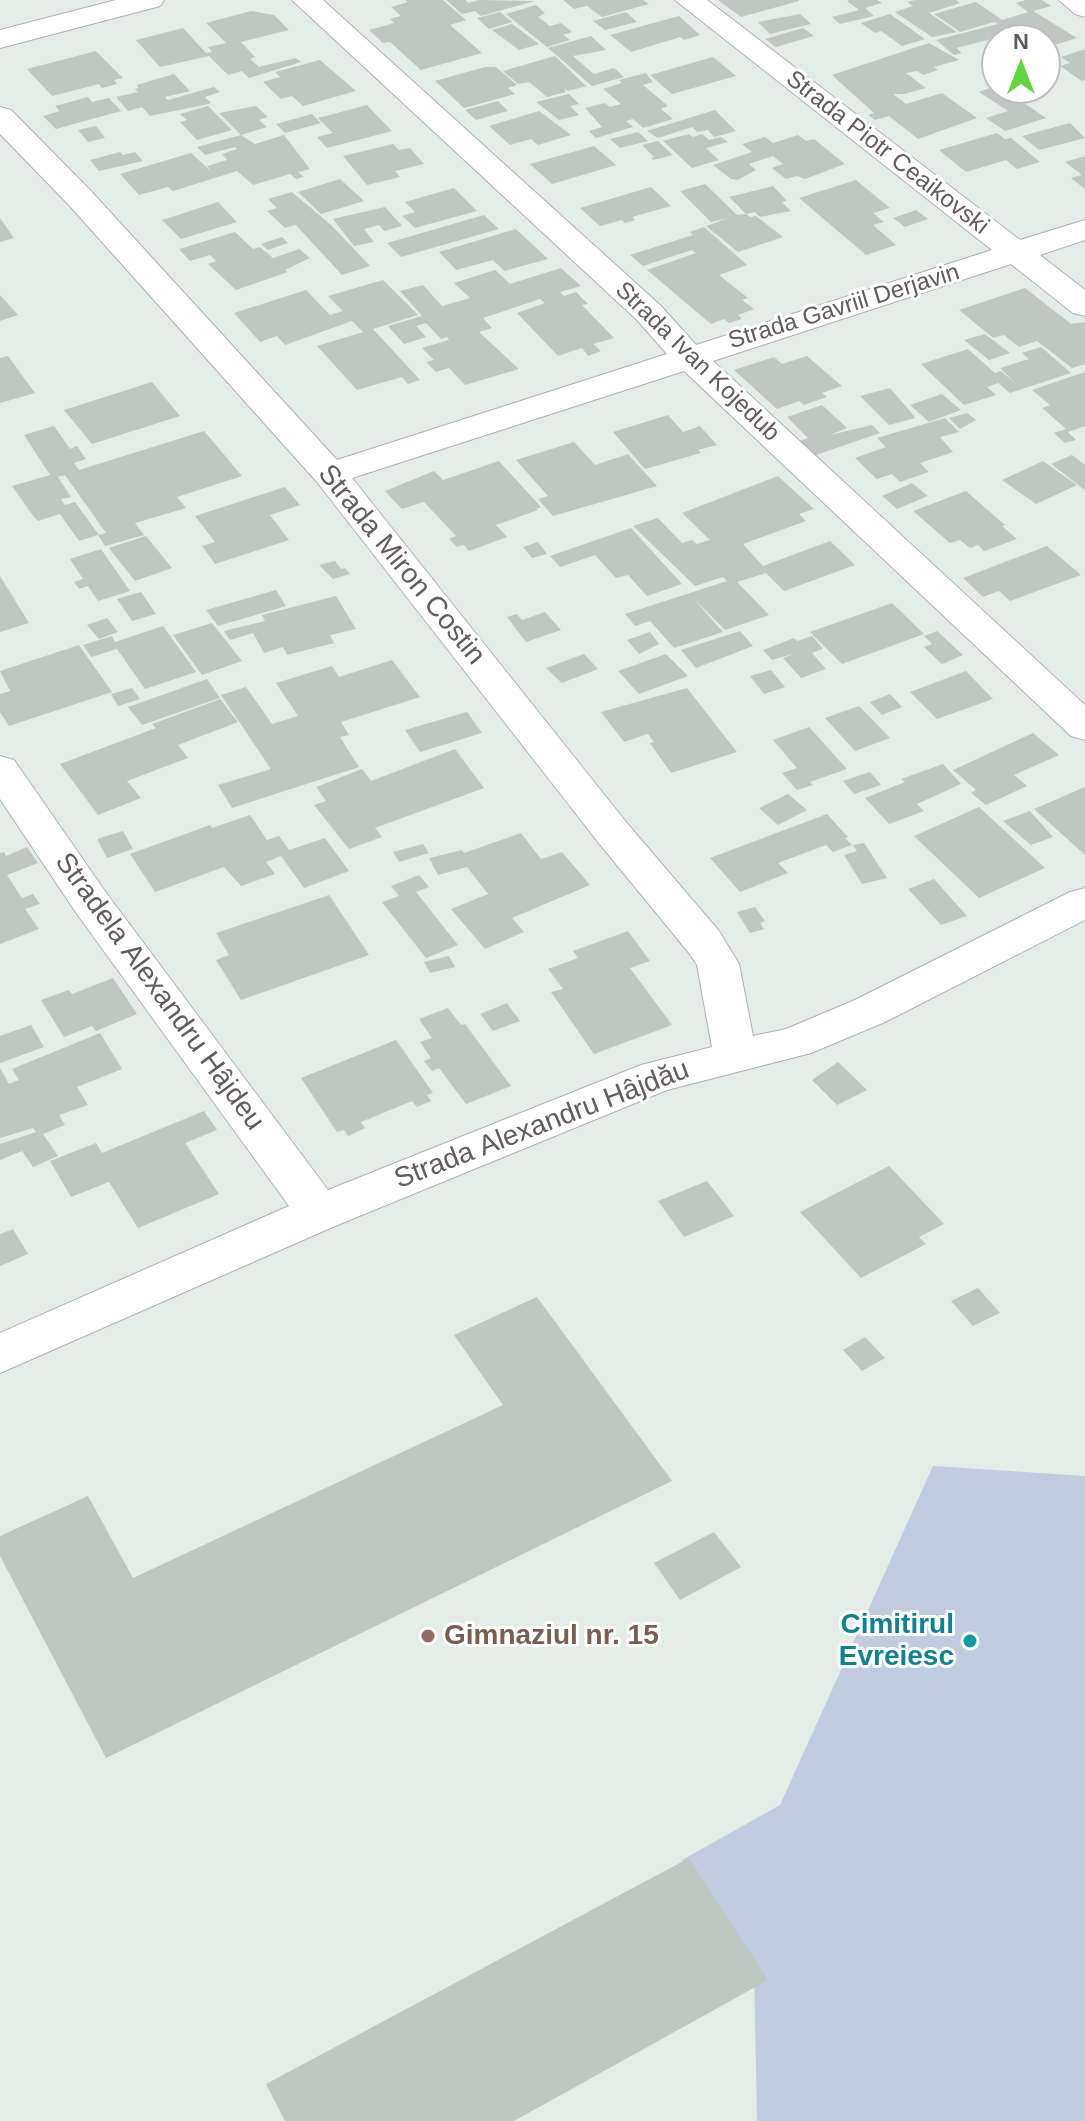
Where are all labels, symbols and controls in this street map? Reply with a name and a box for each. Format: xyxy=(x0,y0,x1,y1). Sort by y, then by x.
north arrow xyxy=(981,24,1061,104)
text: N xyxy=(1013,29,1029,54)
street label: Strada Piotr Ceaikovski xyxy=(780,65,994,241)
street label: Strada Gavriil Derjavin xyxy=(725,258,963,356)
street label: Strada Ivan Kojedub xyxy=(609,276,785,448)
street label: Strada Miron Costin xyxy=(310,458,492,672)
street label: Stradela Alexandru Hâjdeu xyxy=(47,847,271,1137)
street label: Strada Alexandru Hâjdău xyxy=(390,1053,694,1197)
place label: Cimitirul Evreiesc xyxy=(839,1608,954,1674)
place label: Gimnaziul nr. 15 xyxy=(444,1619,659,1653)
marker: Gimnaziul nr. 15 xyxy=(419,1627,437,1645)
marker: Cimitirul Evreiesc xyxy=(961,1632,979,1650)

